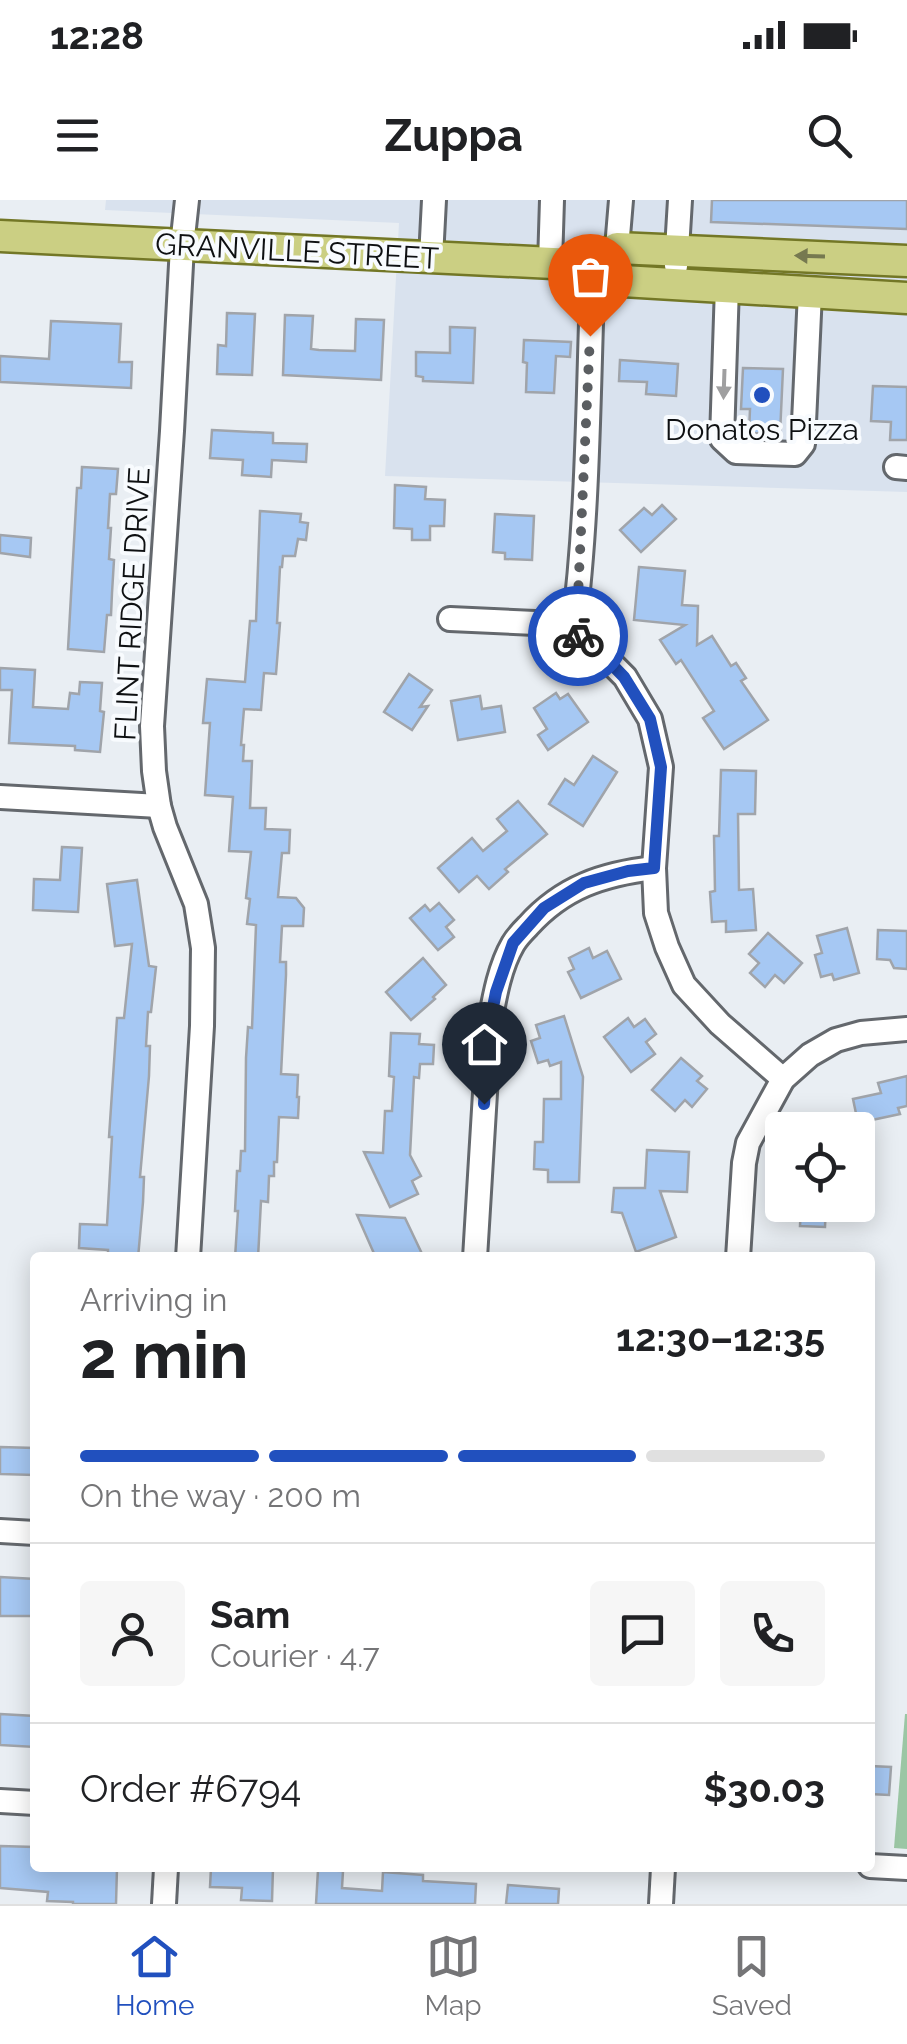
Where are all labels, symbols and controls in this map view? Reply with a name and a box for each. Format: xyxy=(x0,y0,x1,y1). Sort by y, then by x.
text: 12:28 xyxy=(50,13,144,58)
icon: menu xyxy=(50,108,105,163)
icon: search xyxy=(802,108,857,163)
text: Zuppa xyxy=(384,109,523,162)
street label: GRANVILLE STREET xyxy=(154,226,440,276)
pin xyxy=(548,234,633,337)
one-way arrow xyxy=(793,248,825,264)
icon: bag xyxy=(563,249,618,304)
one-way arrow xyxy=(715,368,731,400)
marker: Donatos Pizza xyxy=(751,384,773,406)
place label: Donatos Pizza xyxy=(665,412,859,447)
street label: FLINT RIDGE DRIVE xyxy=(107,466,157,742)
courier xyxy=(528,586,628,686)
icon: bike xyxy=(551,609,606,664)
pin xyxy=(442,1002,527,1105)
icon: home xyxy=(457,1017,512,1072)
map controls xyxy=(765,1112,875,1222)
button: locate xyxy=(765,1112,875,1222)
text: Arriving in xyxy=(80,1281,227,1318)
text: 12:30–12:35 xyxy=(616,1315,825,1360)
text: 2 min xyxy=(80,1317,249,1393)
text: On the way · 200 m xyxy=(80,1477,361,1514)
button: person xyxy=(80,1581,185,1686)
button: chat xyxy=(590,1581,695,1686)
button: phone xyxy=(720,1581,825,1686)
text: Sam xyxy=(210,1592,290,1637)
text: Courier · 4.7 xyxy=(210,1637,380,1674)
text: Order #6794 xyxy=(80,1766,301,1811)
text: $30.03 xyxy=(703,1766,825,1811)
tab: Home xyxy=(115,1929,194,2022)
tab: Map xyxy=(425,1929,482,2022)
tab: Saved xyxy=(712,1929,792,2022)

